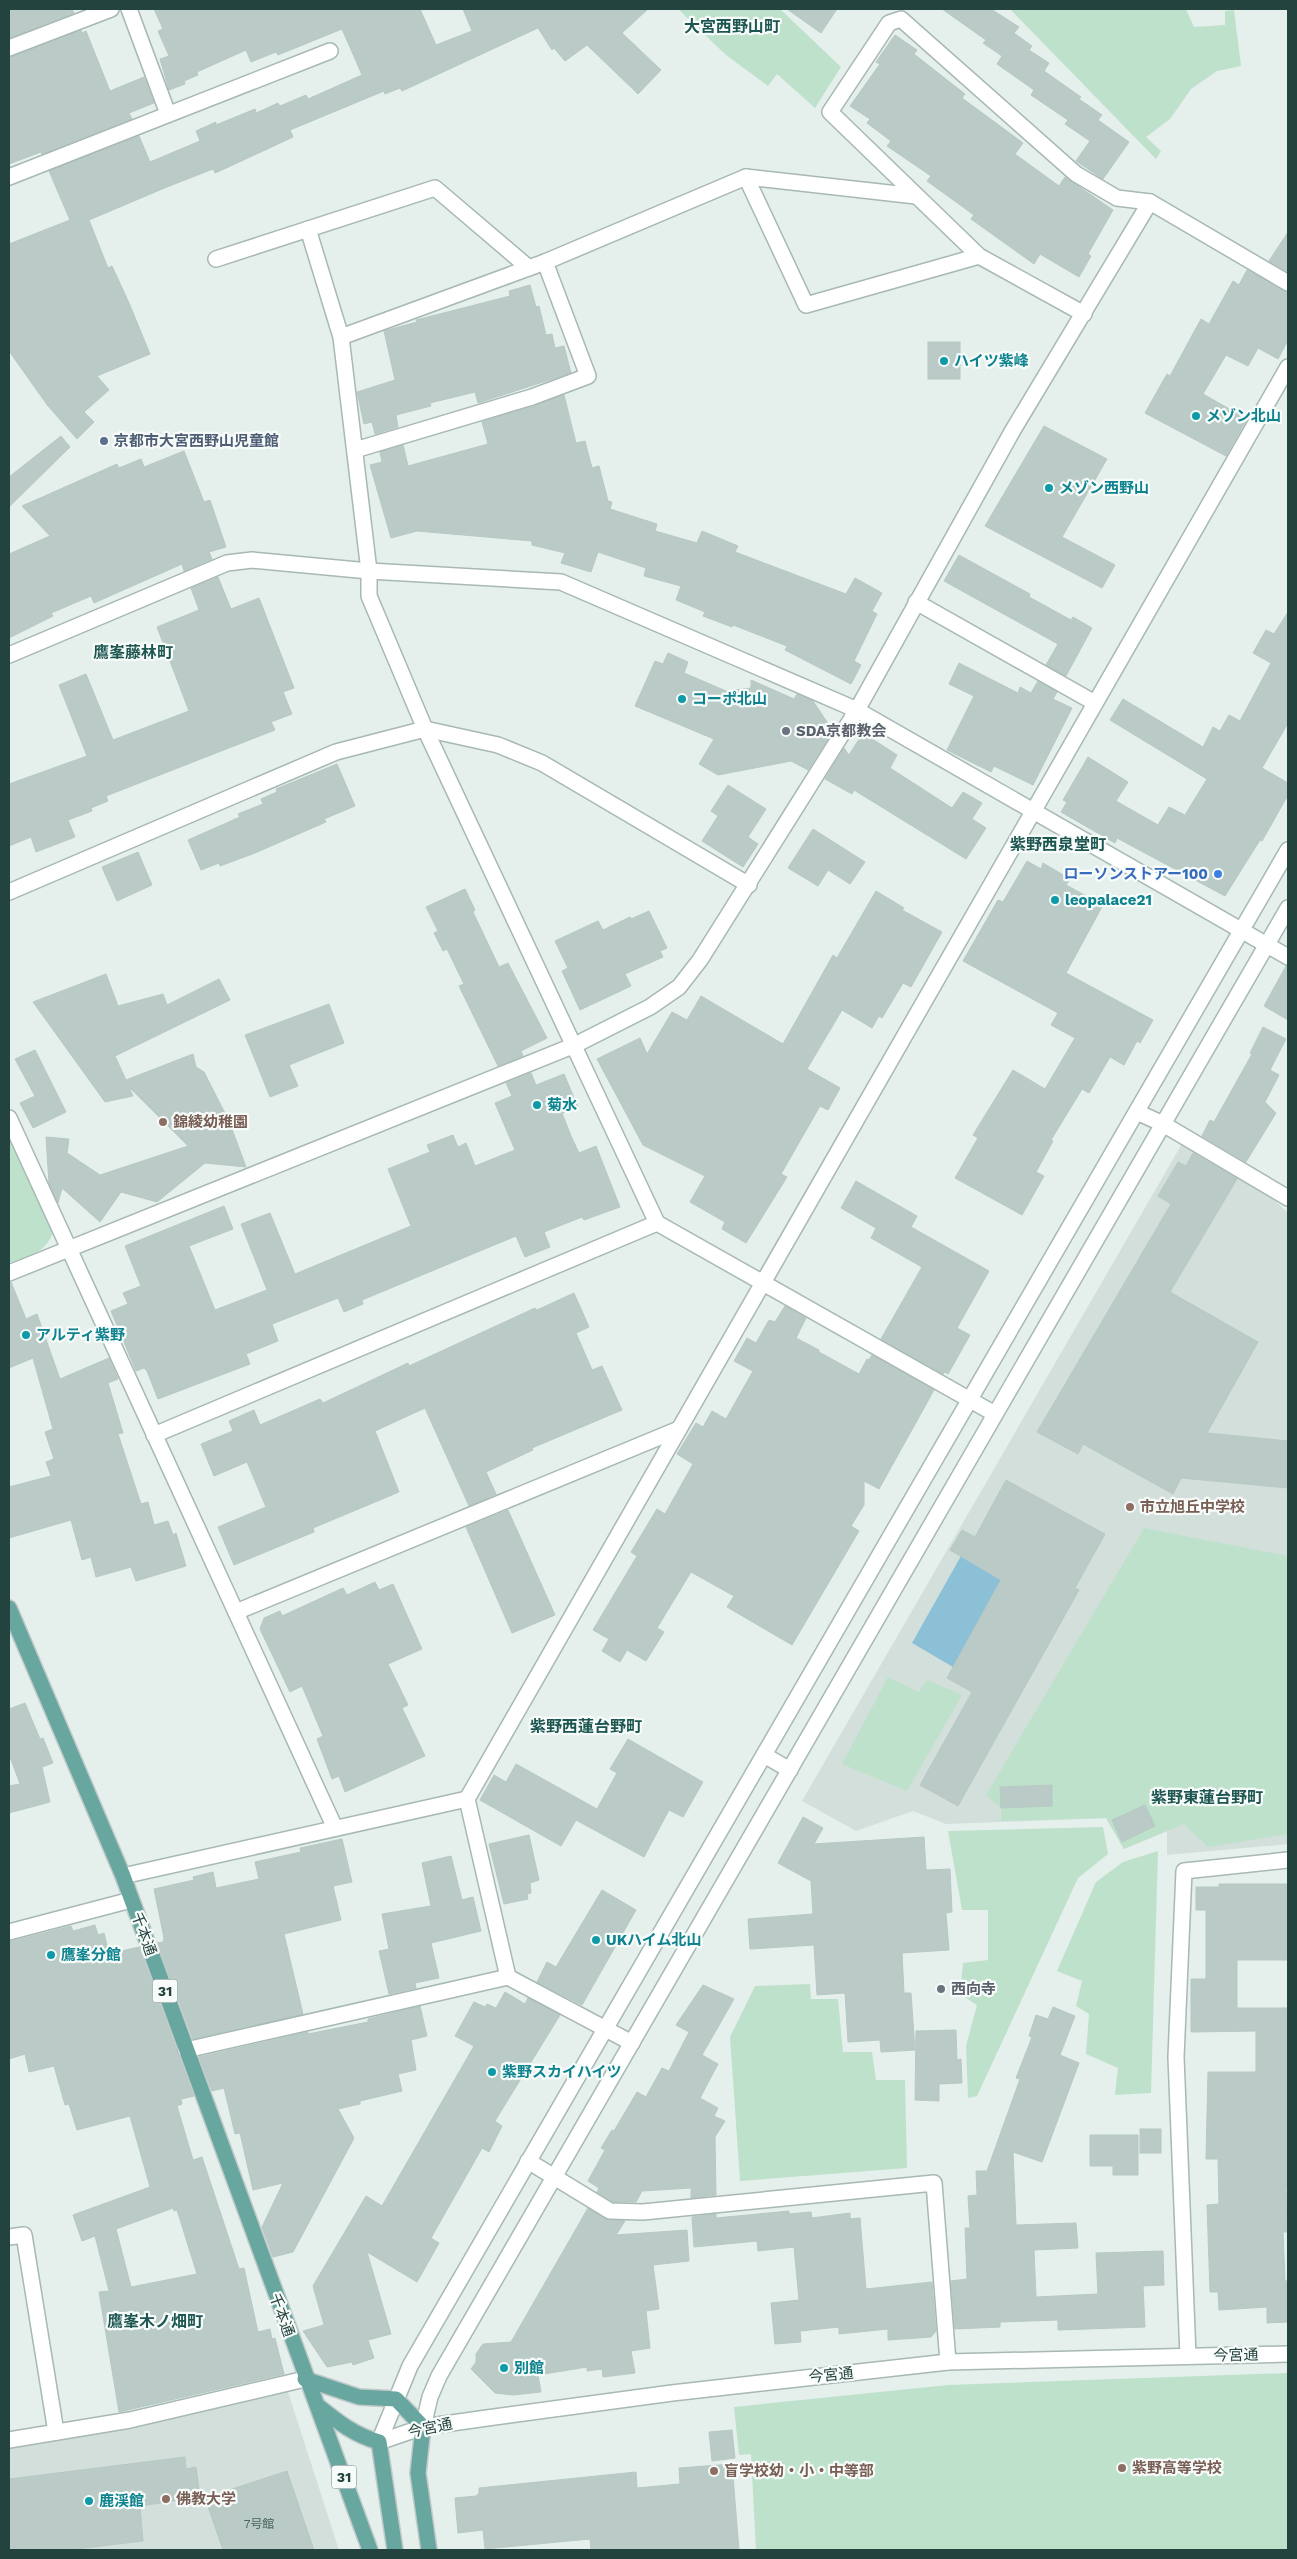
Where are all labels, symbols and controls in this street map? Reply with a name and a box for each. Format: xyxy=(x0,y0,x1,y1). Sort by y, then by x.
district label: 大宮西野山町 xyxy=(684,17,780,36)
place label: ハイツ紫峰 xyxy=(954,352,1029,370)
marker: ハイツ紫峰 xyxy=(938,355,950,367)
place label: メゾン北山 xyxy=(1206,407,1281,425)
marker: メゾン北山 xyxy=(1190,410,1202,422)
place label: 京都市大宮西野山児童館 xyxy=(114,432,279,450)
marker: 京都市大宮西野山児童館 xyxy=(98,435,110,447)
place label: メゾン西野山 xyxy=(1059,479,1149,497)
marker: メゾン西野山 xyxy=(1043,482,1055,494)
district label: 鷹峯藤林町 xyxy=(93,643,173,662)
place label: コーポ北山 xyxy=(692,690,767,708)
marker: コーポ北山 xyxy=(676,693,688,705)
place label: SDA京都教会 xyxy=(796,722,886,740)
marker: SDA京都教会 xyxy=(780,725,792,737)
district label: 紫野西泉堂町 xyxy=(1010,835,1106,854)
place label: ローソンストアー100 xyxy=(1063,865,1208,883)
marker: ローソンストアー100 xyxy=(1212,868,1224,880)
place label: leopalace21 xyxy=(1065,891,1152,909)
marker: leopalace21 xyxy=(1049,894,1061,906)
place label: 菊水 xyxy=(547,1096,577,1114)
marker: 菊水 xyxy=(531,1099,543,1111)
place label: 錦綾幼稚園 xyxy=(173,1113,248,1131)
marker: 錦綾幼稚園 xyxy=(157,1116,169,1128)
place label: アルティ紫野 xyxy=(36,1326,125,1344)
marker: アルティ紫野 xyxy=(20,1329,32,1341)
place label: 市立旭丘中学校 xyxy=(1140,1498,1245,1516)
marker: 市立旭丘中学校 xyxy=(1124,1501,1136,1513)
district label: 紫野西蓮台野町 xyxy=(530,1717,642,1736)
district label: 紫野東蓮台野町 xyxy=(1151,1788,1263,1807)
street label: 千本通 xyxy=(128,1910,160,1958)
place label: UKハイム北山 xyxy=(606,1931,701,1949)
marker: UKハイム北山 xyxy=(590,1934,602,1946)
place label: 鷹峯分館 xyxy=(61,1946,121,1964)
marker: 鷹峯分館 xyxy=(45,1949,57,1961)
road number: 31 xyxy=(152,1980,178,2002)
place label: 西向寺 xyxy=(951,1980,996,1998)
marker: 西向寺 xyxy=(935,1983,947,1995)
place label: 紫野スカイハイツ xyxy=(502,2063,621,2081)
marker: 紫野スカイハイツ xyxy=(486,2066,498,2078)
street label: 千本通 xyxy=(266,2291,298,2339)
district label: 鷹峯木ノ畑町 xyxy=(107,2312,203,2331)
street label: 今宮通 xyxy=(1213,2346,1259,2364)
place label: 別館 xyxy=(514,2359,544,2377)
marker: 別館 xyxy=(498,2362,510,2374)
street label: 今宮通 xyxy=(808,2364,854,2386)
street label: 今宮通 xyxy=(406,2415,454,2441)
place label: 紫野高等学校 xyxy=(1132,2459,1222,2477)
place label: 盲学校幼・小・中等部 xyxy=(724,2462,874,2480)
marker: 紫野高等学校 xyxy=(1116,2462,1128,2474)
marker: 盲学校幼・小・中等部 xyxy=(708,2465,720,2477)
road number: 31 xyxy=(332,2466,356,2488)
place label: 佛教大学 xyxy=(176,2490,236,2508)
place label: 鹿渓館 xyxy=(99,2492,144,2510)
marker: 佛教大学 xyxy=(160,2493,172,2505)
marker: 鹿渓館 xyxy=(83,2495,95,2507)
house number: 7号館 xyxy=(244,2517,274,2531)

